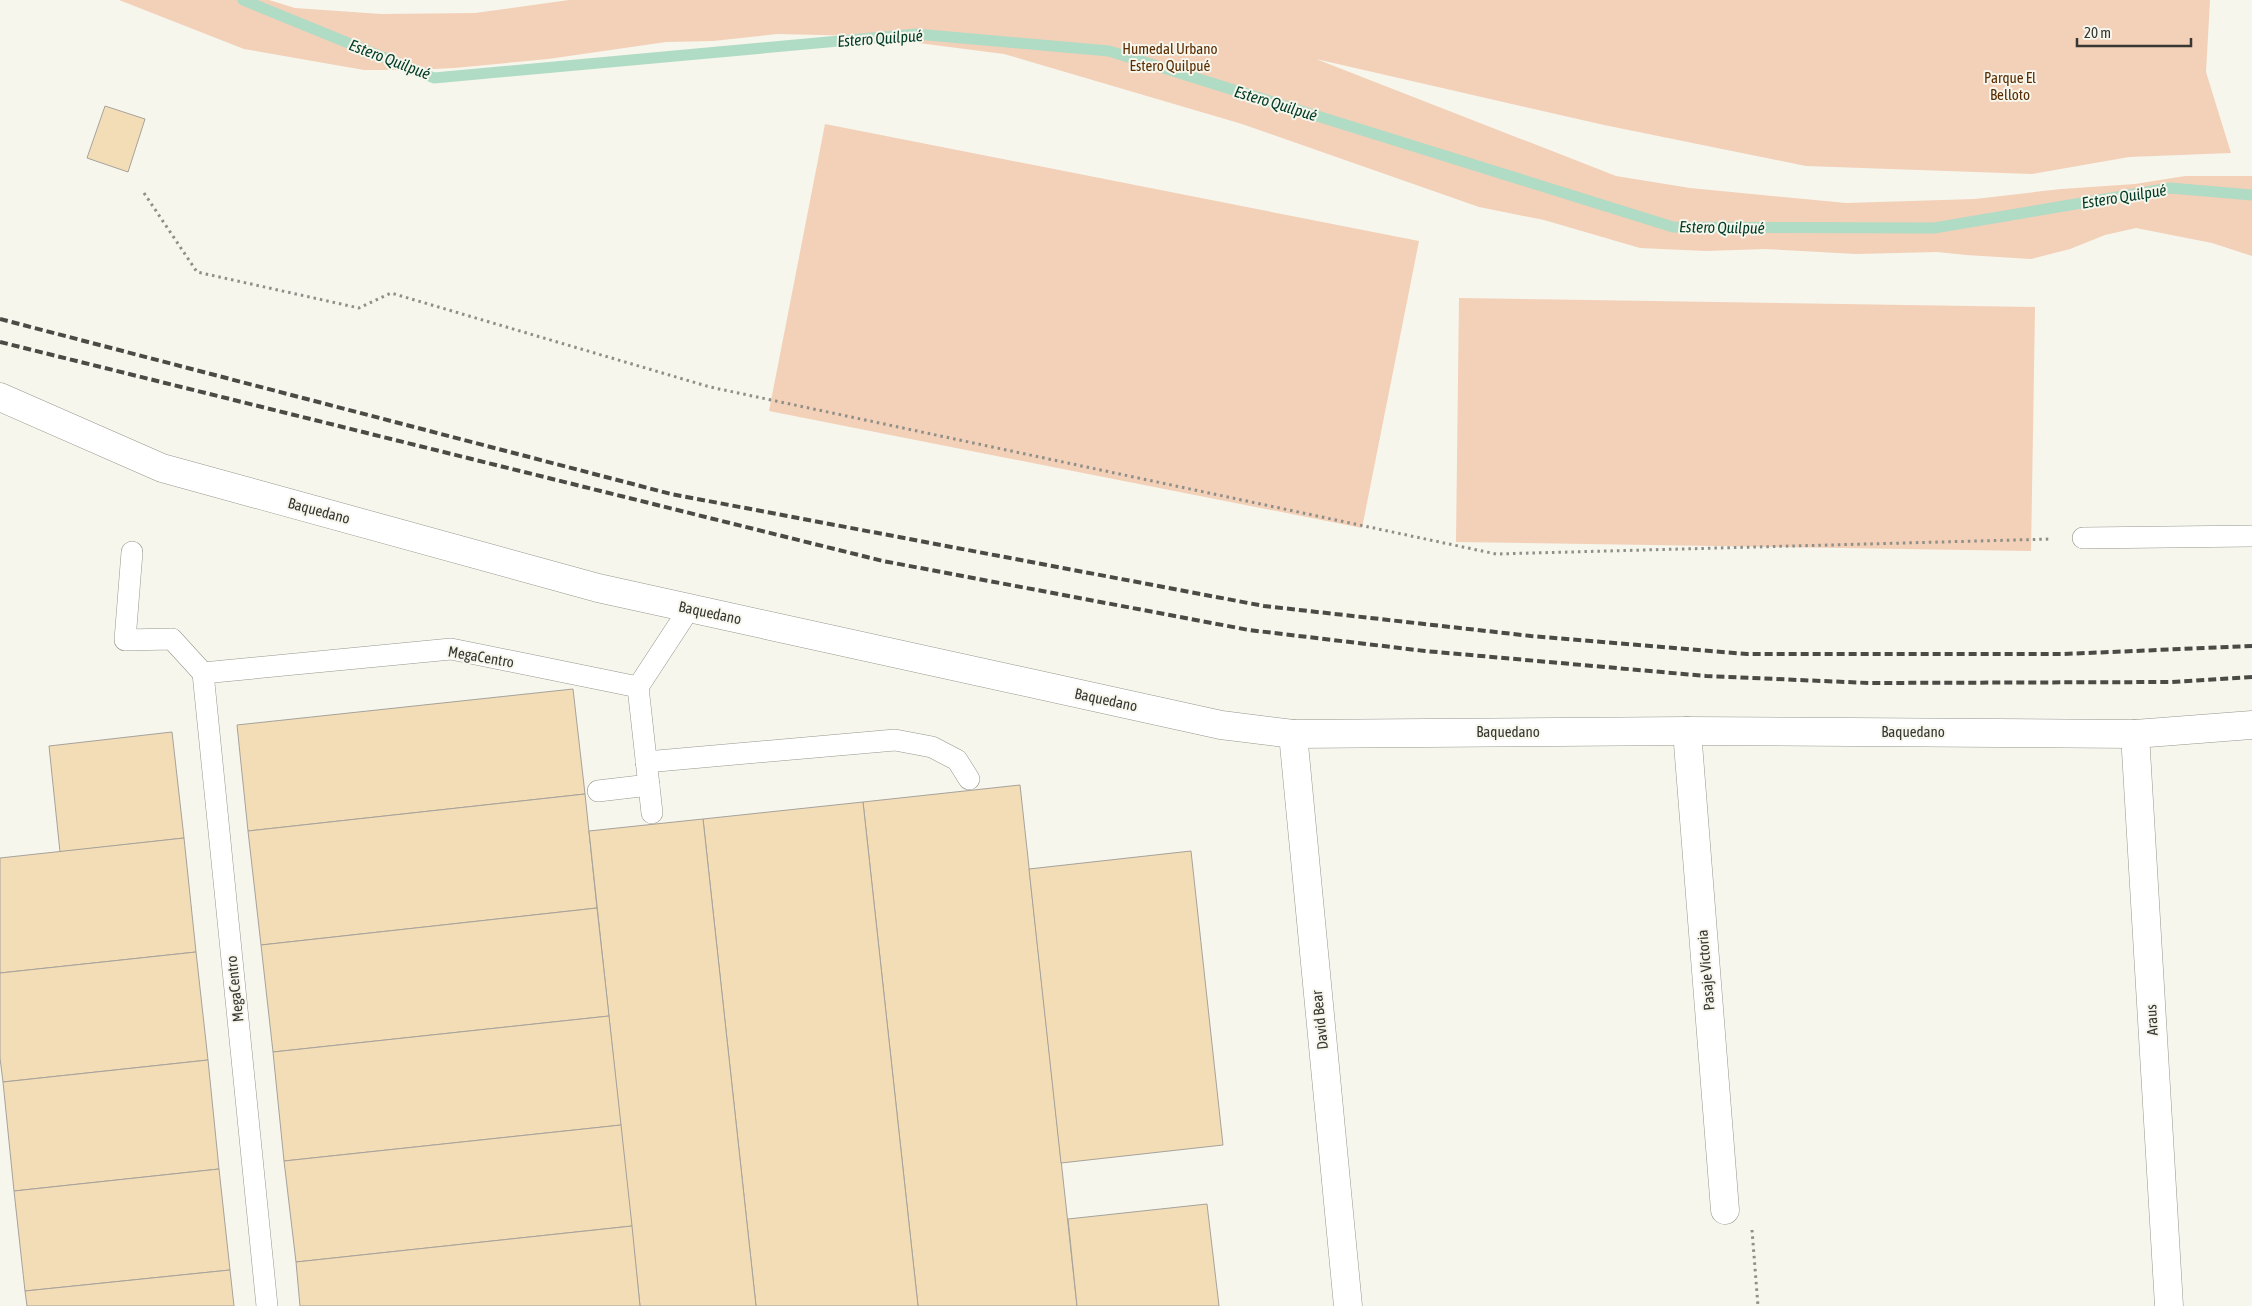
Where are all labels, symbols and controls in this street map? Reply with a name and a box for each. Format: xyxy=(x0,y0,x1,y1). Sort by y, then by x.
scale bar xyxy=(2077,15,2191,47)
text: 20 m xyxy=(2084,24,2111,41)
water label: Estero Quilpué xyxy=(837,26,923,51)
water label: Estero Quilpué xyxy=(346,35,433,84)
park label: Humedal Urbano Estero Quilpué xyxy=(1122,40,1218,74)
park label: Parque El Belloto xyxy=(1984,69,2036,103)
water label: Estero Quilpué xyxy=(1232,82,1320,125)
water label: Estero Quilpué xyxy=(2080,180,2168,213)
water label: Estero Quilpué xyxy=(1679,217,1765,238)
street label: Baquedano xyxy=(286,494,352,527)
street label: Baquedano xyxy=(677,598,743,627)
street label: MegaCentro xyxy=(447,642,515,671)
street label: Baquedano xyxy=(1073,685,1139,714)
street label: Baquedano xyxy=(1476,723,1540,740)
street label: Baquedano xyxy=(1881,723,1945,740)
street label: Pasaje Victoria xyxy=(1694,929,1718,1011)
street label: MegaCentro xyxy=(223,955,246,1023)
street label: David Bear xyxy=(1308,989,1331,1051)
street label: Araus xyxy=(2142,1004,2161,1036)

